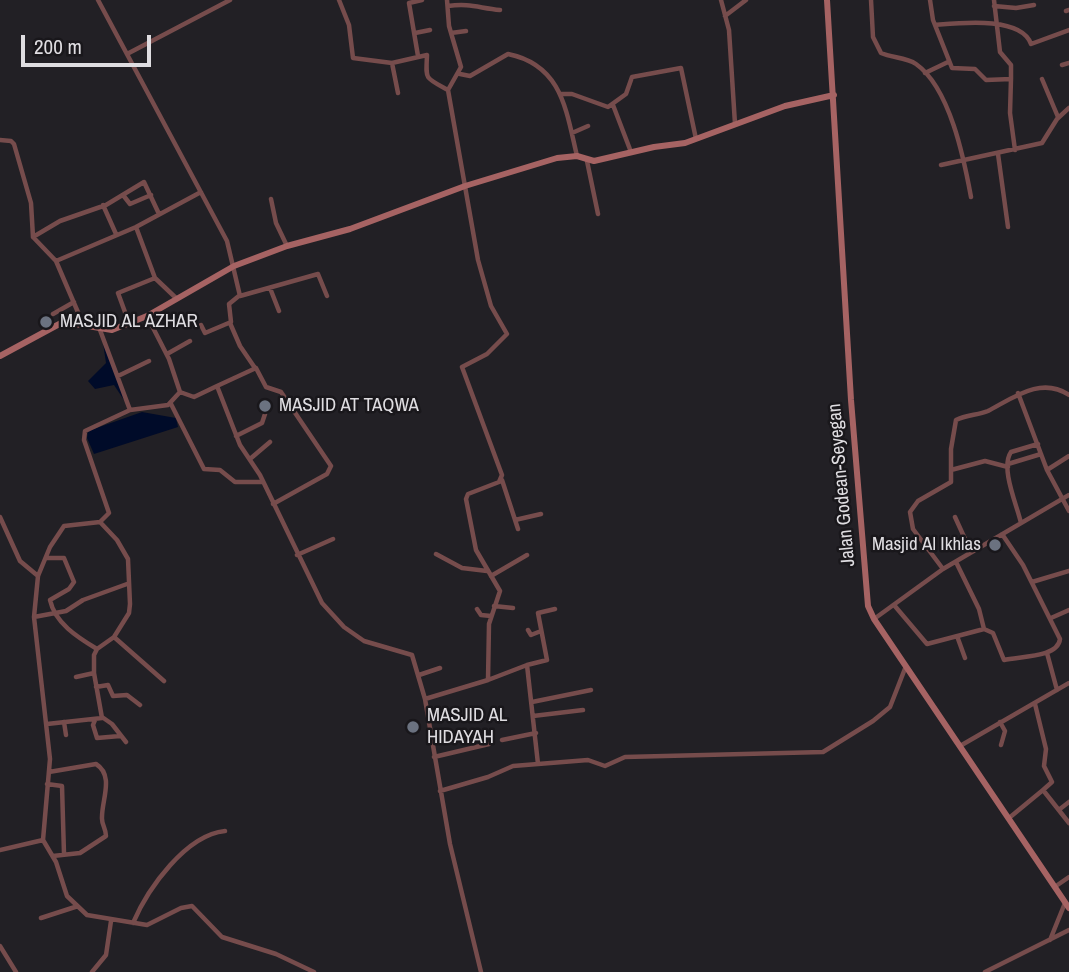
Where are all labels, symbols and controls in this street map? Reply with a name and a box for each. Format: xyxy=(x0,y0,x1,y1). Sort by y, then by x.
scale bar xyxy=(24,21,154,65)
text: 200 m xyxy=(34,32,82,61)
place label: MASJID AL AZHAR xyxy=(60,311,198,333)
marker: MASJID AL AZHAR xyxy=(38,314,54,330)
place label: MASJID AT TAQWA xyxy=(279,395,419,417)
marker: MASJID AT TAQWA xyxy=(257,398,273,414)
street label: Jalan Godean-Seyegan xyxy=(824,402,860,568)
place label: Masjid Al Ikhlas xyxy=(872,534,981,556)
marker: Masjid Al Ikhlas xyxy=(987,537,1003,553)
place label: MASJID AL HIDAYAH xyxy=(427,705,508,749)
marker: MASJID AL HIDAYAH xyxy=(405,719,421,735)

